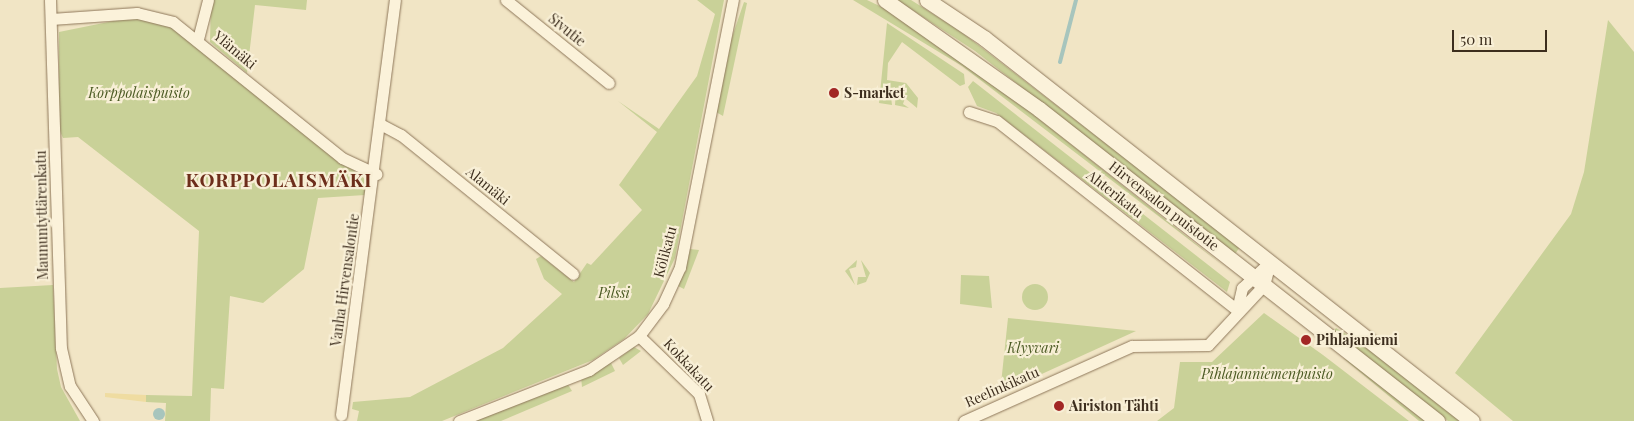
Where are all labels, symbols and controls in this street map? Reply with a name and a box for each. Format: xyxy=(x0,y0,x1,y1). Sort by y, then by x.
street label: Sivutie xyxy=(545,10,589,50)
scale bar xyxy=(1454,20,1549,52)
street label: Ylämäki xyxy=(210,27,260,73)
text: 50 m xyxy=(1460,29,1492,49)
park label: Korppolaispuisto xyxy=(88,85,190,101)
place label: S-market xyxy=(844,85,905,101)
marker: S-market xyxy=(828,87,840,99)
street label: Maununtyttärenkatu xyxy=(32,150,52,280)
street label: Hirvensalon puistotie xyxy=(1106,158,1222,254)
street label: Alamäki xyxy=(463,163,513,209)
street label: Ahterikatu xyxy=(1083,167,1147,221)
district label: KORPPOLAISMÄKI xyxy=(184,169,374,191)
street label: Vanha Hirvensalontie xyxy=(327,212,363,348)
street label: Kölikatu xyxy=(650,225,680,279)
park label: Pilssi xyxy=(598,285,630,301)
place label: Pihlajaniemi xyxy=(1316,332,1398,348)
marker: Pihlajaniemi xyxy=(1300,334,1312,346)
street label: Kokkakatu xyxy=(660,335,718,395)
park label: Klyyvari xyxy=(1007,340,1059,356)
street label: Reelinkikatu xyxy=(962,363,1042,411)
park label: Pihlajanniemenpuisto xyxy=(1201,366,1333,382)
place label: Airiston Tähti xyxy=(1069,398,1159,414)
marker: Airiston Tähti xyxy=(1053,400,1065,412)

